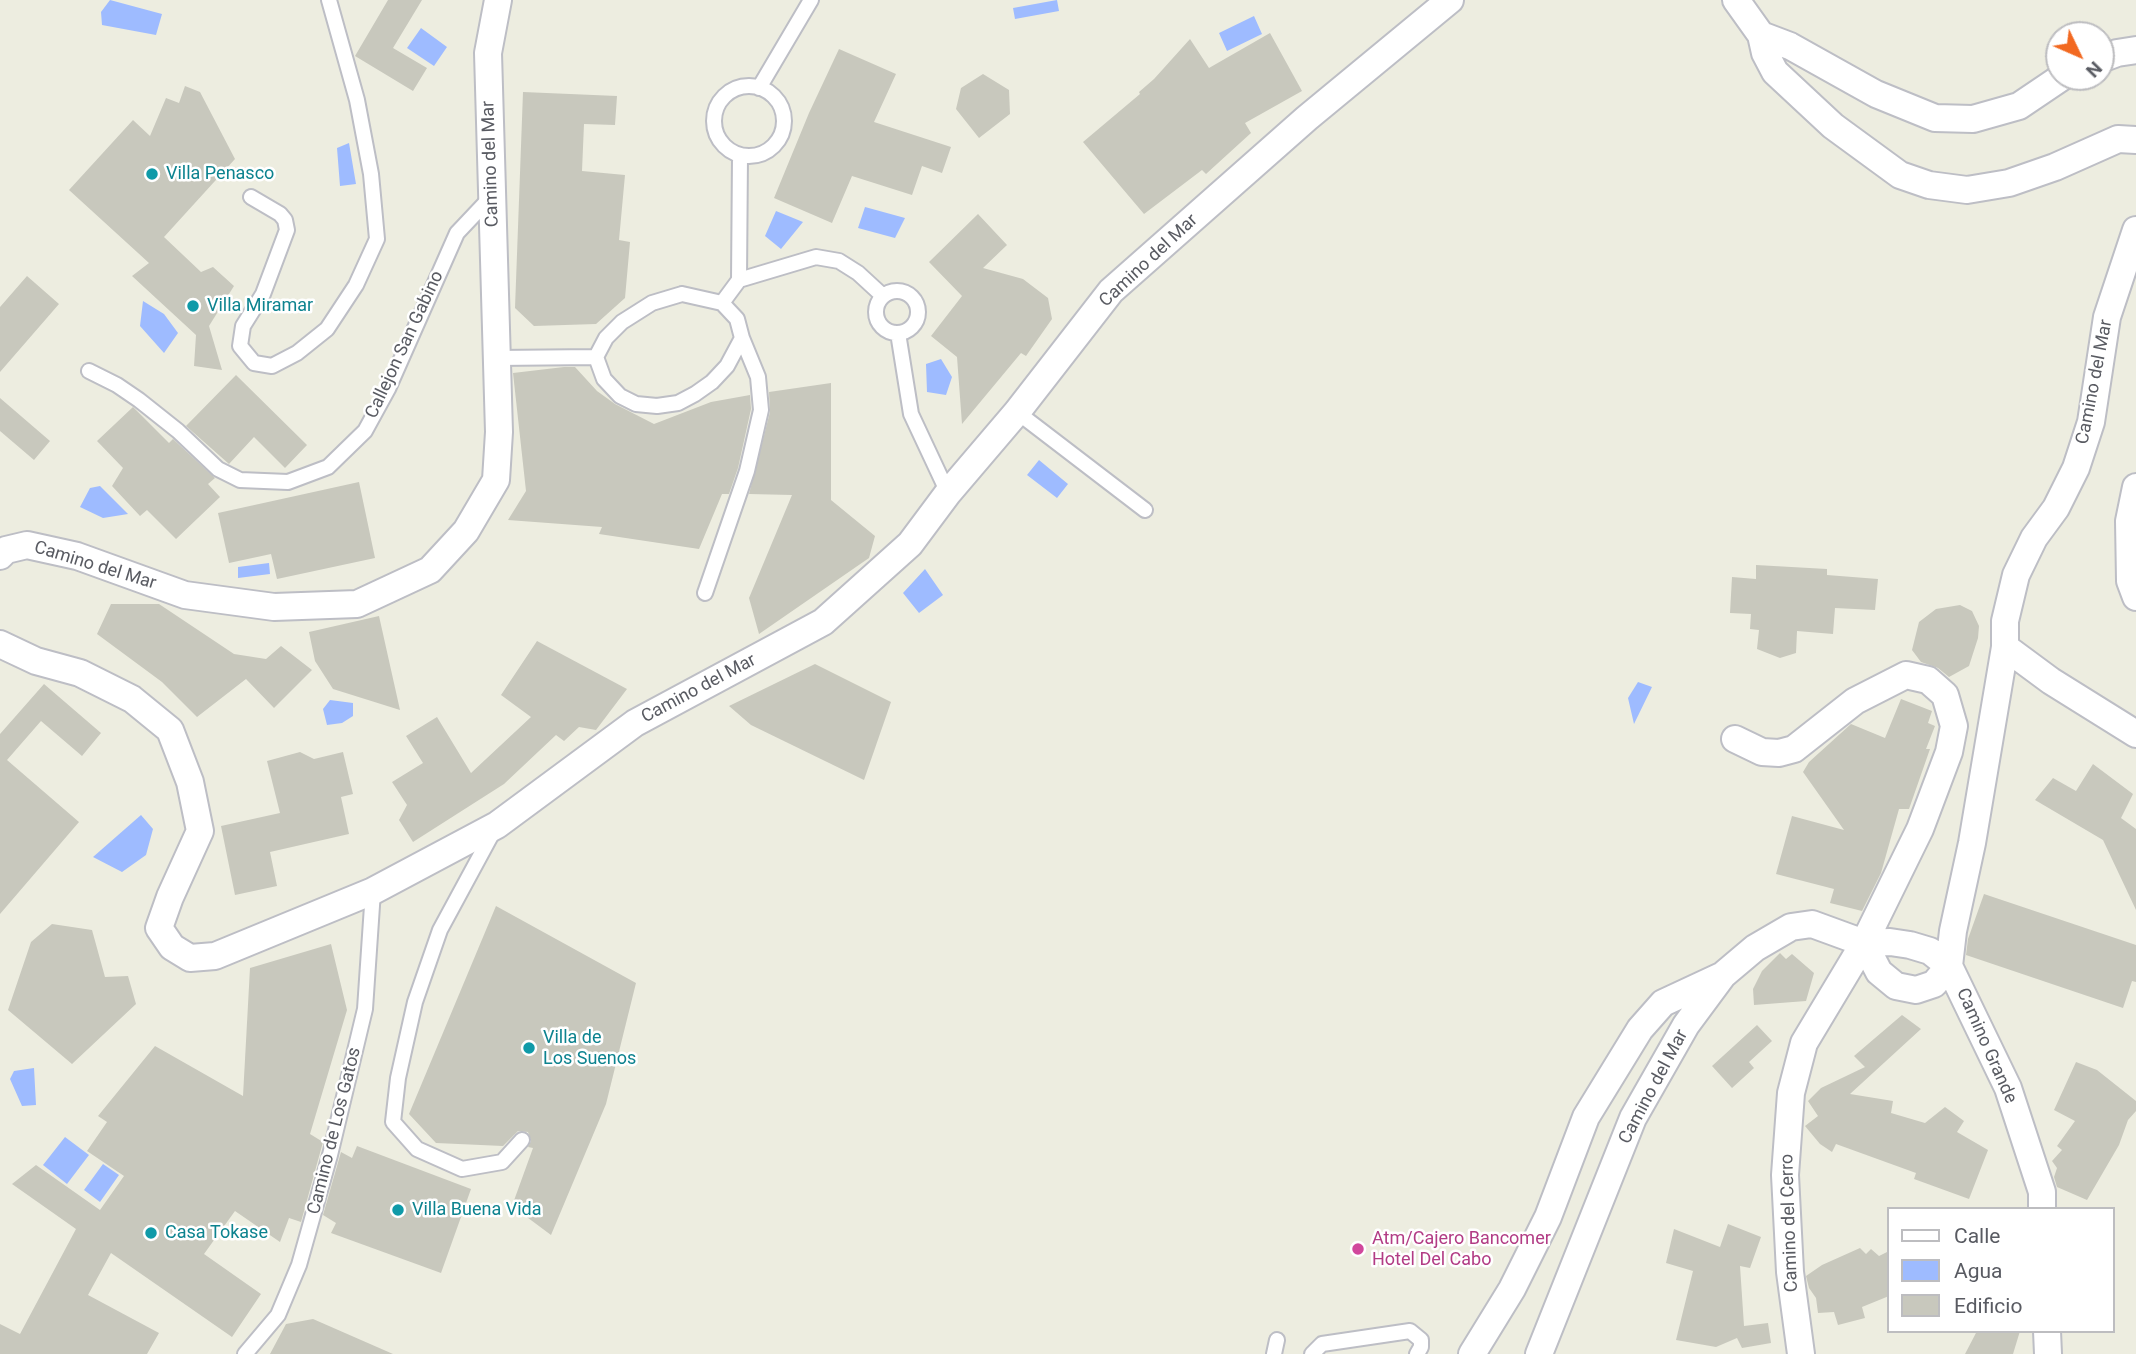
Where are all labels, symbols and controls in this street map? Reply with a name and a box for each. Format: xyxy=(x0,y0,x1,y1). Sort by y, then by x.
north arrow xyxy=(2045,21,2115,91)
text: N xyxy=(2081,57,2107,82)
street label: Camino del Mar xyxy=(478,100,504,228)
place label: Villa Penasco xyxy=(166,163,274,185)
marker: Villa Penasco xyxy=(144,166,160,182)
street label: Camino del Mar xyxy=(1095,210,1203,312)
street label: Callejon San Gabino xyxy=(361,268,449,422)
place label: Villa Miramar xyxy=(207,295,313,317)
marker: Villa Miramar xyxy=(185,298,201,314)
street label: Camino del Mar xyxy=(2072,318,2118,446)
street label: Camino del Mar xyxy=(31,537,159,595)
street label: Camino del Mar xyxy=(638,650,760,728)
street label: Camino Grande xyxy=(1951,985,2021,1107)
street label: Camino del Mar xyxy=(1615,1026,1693,1148)
place label: Villa de Los Suenos xyxy=(543,1027,636,1070)
marker: Villa de Los Suenos xyxy=(521,1040,537,1056)
street label: Camino de Los Gatos xyxy=(304,1045,366,1217)
street label: Camino del Cerro xyxy=(1777,1153,1803,1293)
place label: Villa Buena Vida xyxy=(412,1199,542,1221)
marker: Villa Buena Vida xyxy=(390,1202,406,1218)
legend xyxy=(1888,1207,2115,1333)
place label: Casa Tokase xyxy=(165,1222,268,1244)
text: Calle xyxy=(1954,1224,2000,1248)
marker: Casa Tokase xyxy=(143,1225,159,1241)
place label: Atm/Cajero Bancomer Hotel Del Cabo xyxy=(1372,1228,1551,1270)
marker: Atm/Cajero Bancomer Hotel Del Cabo xyxy=(1350,1241,1366,1257)
text: Agua xyxy=(1954,1259,2003,1283)
text: Edificio xyxy=(1954,1294,2022,1318)

